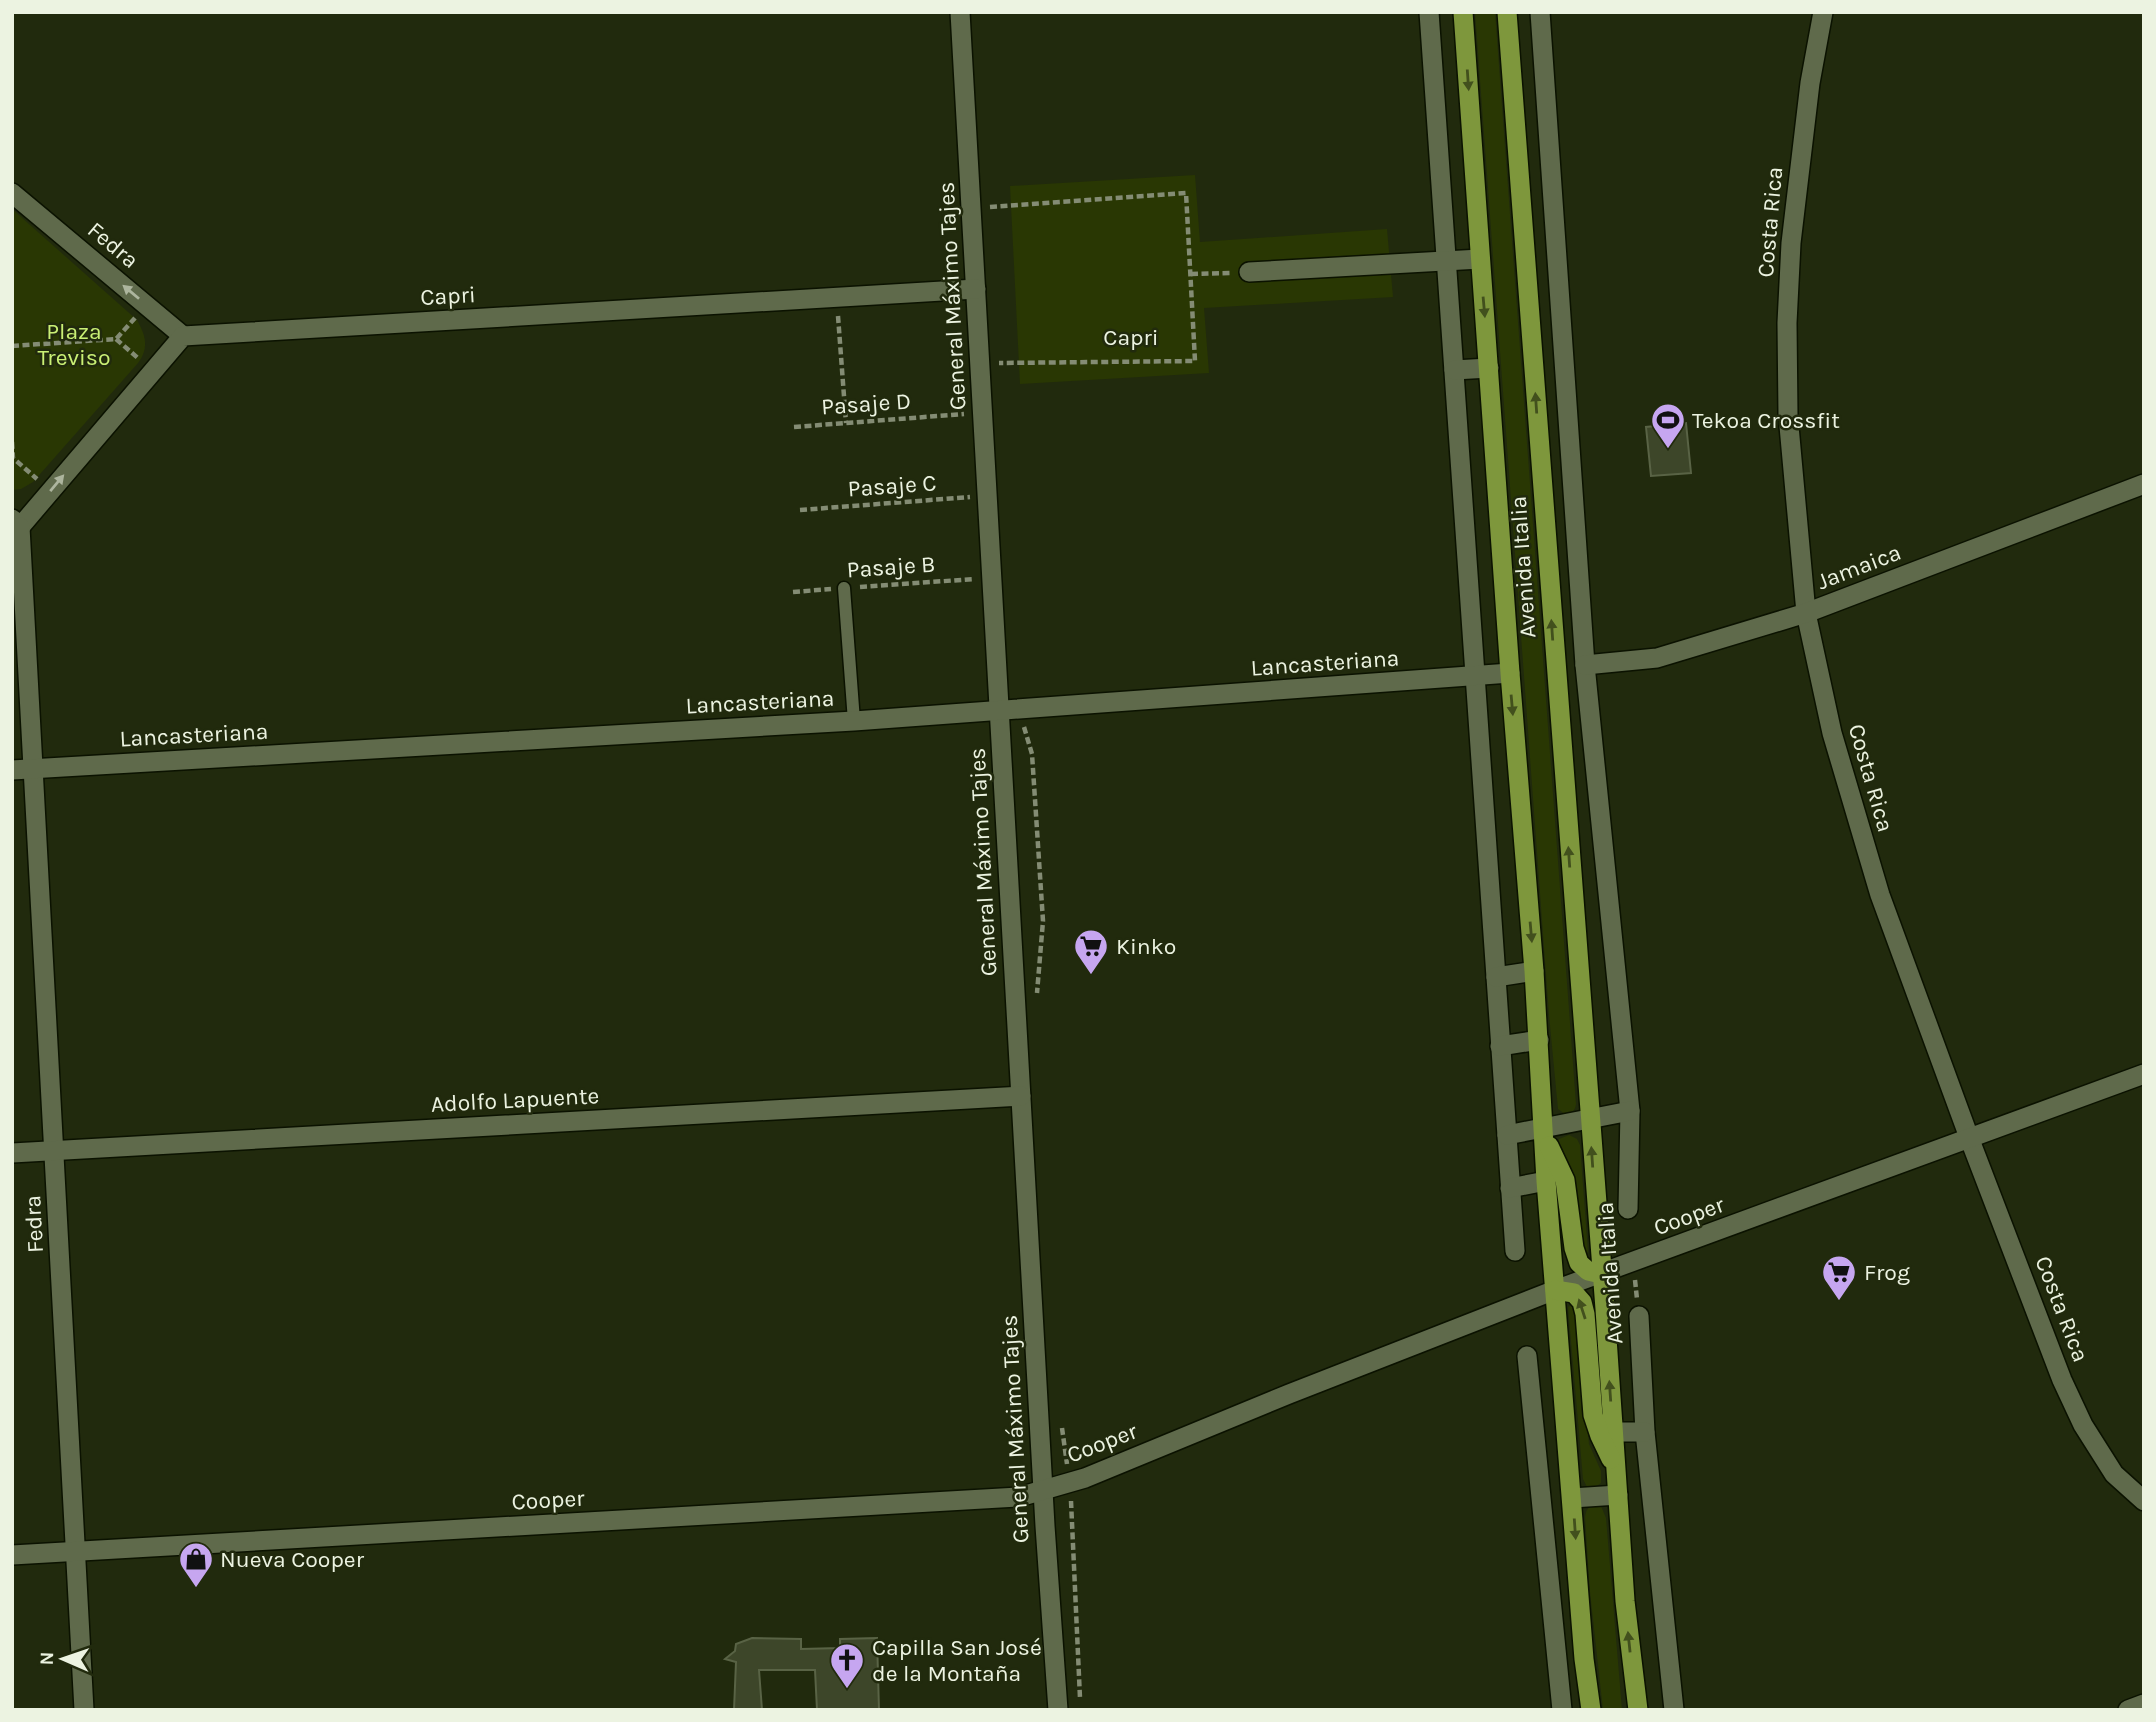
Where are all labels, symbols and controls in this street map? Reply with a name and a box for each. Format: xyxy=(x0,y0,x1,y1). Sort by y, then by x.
one-way arrow xyxy=(1462,70,1473,92)
street label: Costa Rica xyxy=(1752,166,1788,278)
street label: General Máximo Tajes xyxy=(933,181,971,411)
street label: Fedra xyxy=(82,216,144,274)
street label: Capri xyxy=(420,281,476,311)
one-way arrow xyxy=(122,285,139,300)
one-way arrow xyxy=(1479,296,1490,318)
park label: Plaza Treviso xyxy=(37,318,111,371)
street label: Capri xyxy=(1103,324,1159,351)
street label: Pasaje D xyxy=(820,387,912,421)
one-way arrow xyxy=(1530,392,1541,414)
sports icon: Tekoa Crossfit xyxy=(1649,401,1687,450)
place label: Tekoa Crossfit xyxy=(1692,407,1840,434)
street label: Pasaje C xyxy=(847,469,937,503)
one-way arrow xyxy=(49,474,64,491)
street label: Avenida Italia xyxy=(1505,495,1541,639)
street label: Jamaica xyxy=(1813,539,1905,595)
street label: Pasaje B xyxy=(846,550,936,584)
one-way arrow xyxy=(1546,619,1557,641)
street label: Lancasteriana xyxy=(1250,644,1400,682)
street label: Lancasteriana xyxy=(685,685,835,719)
one-way arrow xyxy=(1507,694,1518,716)
street label: Lancasteriana xyxy=(119,718,269,752)
street label: Costa Rica xyxy=(1843,721,1899,835)
street label: General Máximo Tajes xyxy=(964,747,1002,977)
one-way arrow xyxy=(1563,846,1574,868)
one-way arrow xyxy=(1526,921,1537,943)
supermarket icon: Kinko xyxy=(1072,927,1110,976)
place label: Kinko xyxy=(1116,933,1176,960)
street label: Adolfo Lapuente xyxy=(430,1082,600,1118)
one-way arrow xyxy=(1586,1146,1597,1168)
street label: Cooper xyxy=(1650,1191,1728,1241)
street label: Fedra xyxy=(19,1194,49,1254)
street label: Avenida Italia xyxy=(1592,1201,1628,1345)
street label: Costa Rica xyxy=(2030,1252,2094,1366)
supermarket icon: Frog xyxy=(1820,1253,1858,1302)
place label: Frog xyxy=(1864,1259,1910,1286)
one-way arrow xyxy=(1576,1299,1587,1320)
street label: General Máximo Tajes xyxy=(996,1314,1034,1544)
one-way arrow xyxy=(1605,1380,1616,1402)
street label: Cooper xyxy=(1063,1417,1141,1469)
street label: Cooper xyxy=(511,1485,586,1515)
one-way arrow xyxy=(1570,1518,1581,1540)
shop icon: Nueva Cooper xyxy=(177,1540,215,1589)
place label: Nueva Cooper xyxy=(220,1546,365,1573)
north arrow xyxy=(28,1624,98,1694)
one-way arrow xyxy=(1624,1631,1635,1653)
place label: Capilla San José de la Montaña xyxy=(872,1634,1042,1687)
church icon: Capilla San José de la Montaña xyxy=(828,1641,866,1690)
text: N xyxy=(36,1651,58,1666)

